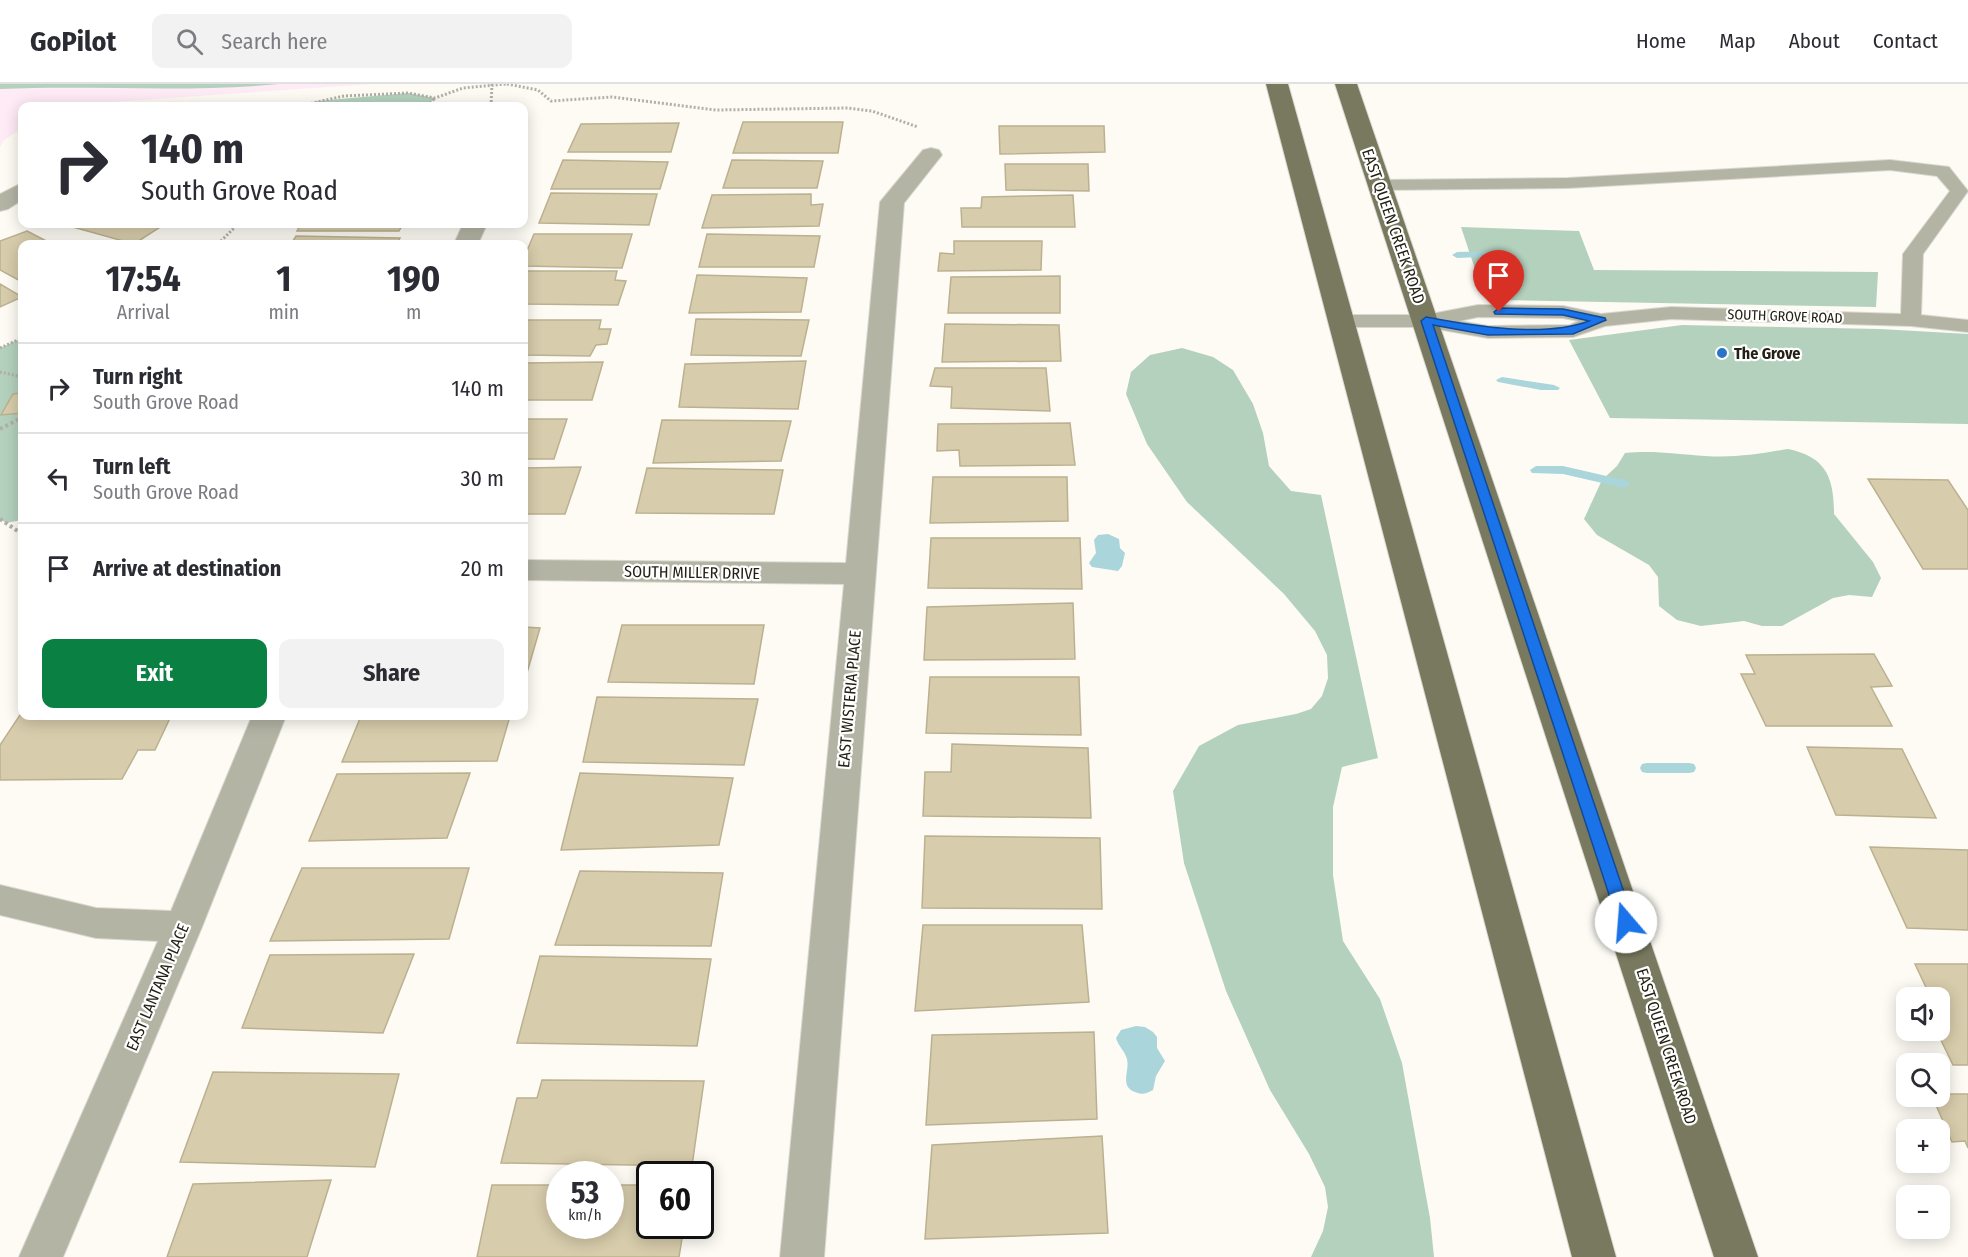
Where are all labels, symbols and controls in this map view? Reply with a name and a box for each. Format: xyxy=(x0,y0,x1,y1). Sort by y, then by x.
search box xyxy=(152,14,572,68)
text: GoPilot xyxy=(30,25,116,58)
icon: search xyxy=(173,25,206,58)
text: Search here xyxy=(221,28,327,55)
text: Home xyxy=(1636,28,1686,54)
text: Map xyxy=(1719,28,1756,54)
text: About xyxy=(1789,28,1840,54)
text: Contact xyxy=(1873,28,1938,54)
text: 140 m xyxy=(141,124,244,174)
icon: right xyxy=(42,126,120,204)
street label: EAST QUEEN CREEK ROAD xyxy=(1358,146,1429,306)
text: South Grove Road xyxy=(141,175,338,207)
pin xyxy=(1473,250,1524,312)
text: 17:54 xyxy=(106,257,181,301)
text: 1 xyxy=(276,257,292,301)
text: 190 xyxy=(387,257,440,301)
icon: arrive xyxy=(1482,259,1515,292)
text: Arrival xyxy=(117,300,170,324)
text: min xyxy=(268,300,299,324)
text: m xyxy=(406,300,421,324)
street label: SOUTH GROVE ROAD xyxy=(1727,306,1843,327)
place label: The Grove xyxy=(1734,344,1800,363)
marker: The Grove xyxy=(1715,346,1729,360)
text: Turn right xyxy=(93,363,182,390)
icon: right xyxy=(42,372,75,405)
text: 140 m xyxy=(451,375,504,402)
text: South Grove Road xyxy=(93,390,239,414)
text: Turn left xyxy=(93,453,171,480)
icon: left xyxy=(42,462,75,495)
text: 30 m xyxy=(461,465,504,492)
text: South Grove Road xyxy=(93,480,239,504)
icon: arrive xyxy=(42,552,75,585)
text: Arrive at destination xyxy=(93,555,281,582)
text: 20 m xyxy=(461,555,504,582)
street label: SOUTH MILLER DRIVE xyxy=(624,562,760,583)
street label: EAST WISTERIA PLACE xyxy=(834,630,865,769)
button: Exit xyxy=(42,639,267,708)
button: Share xyxy=(279,639,504,708)
position arrow xyxy=(1594,890,1658,954)
street label: EAST LANTANA PLACE xyxy=(122,921,193,1054)
street label: EAST QUEEN CREEK ROAD xyxy=(1632,966,1701,1127)
map controls xyxy=(1896,987,1950,1239)
button: sound xyxy=(1896,987,1950,1041)
button: search xyxy=(1896,1053,1950,1107)
button: + xyxy=(1896,1119,1950,1173)
speed limit sign: 60 xyxy=(636,1161,714,1239)
text: 53 xyxy=(571,1175,599,1211)
button: − xyxy=(1896,1185,1950,1239)
text: km/h xyxy=(568,1206,602,1224)

